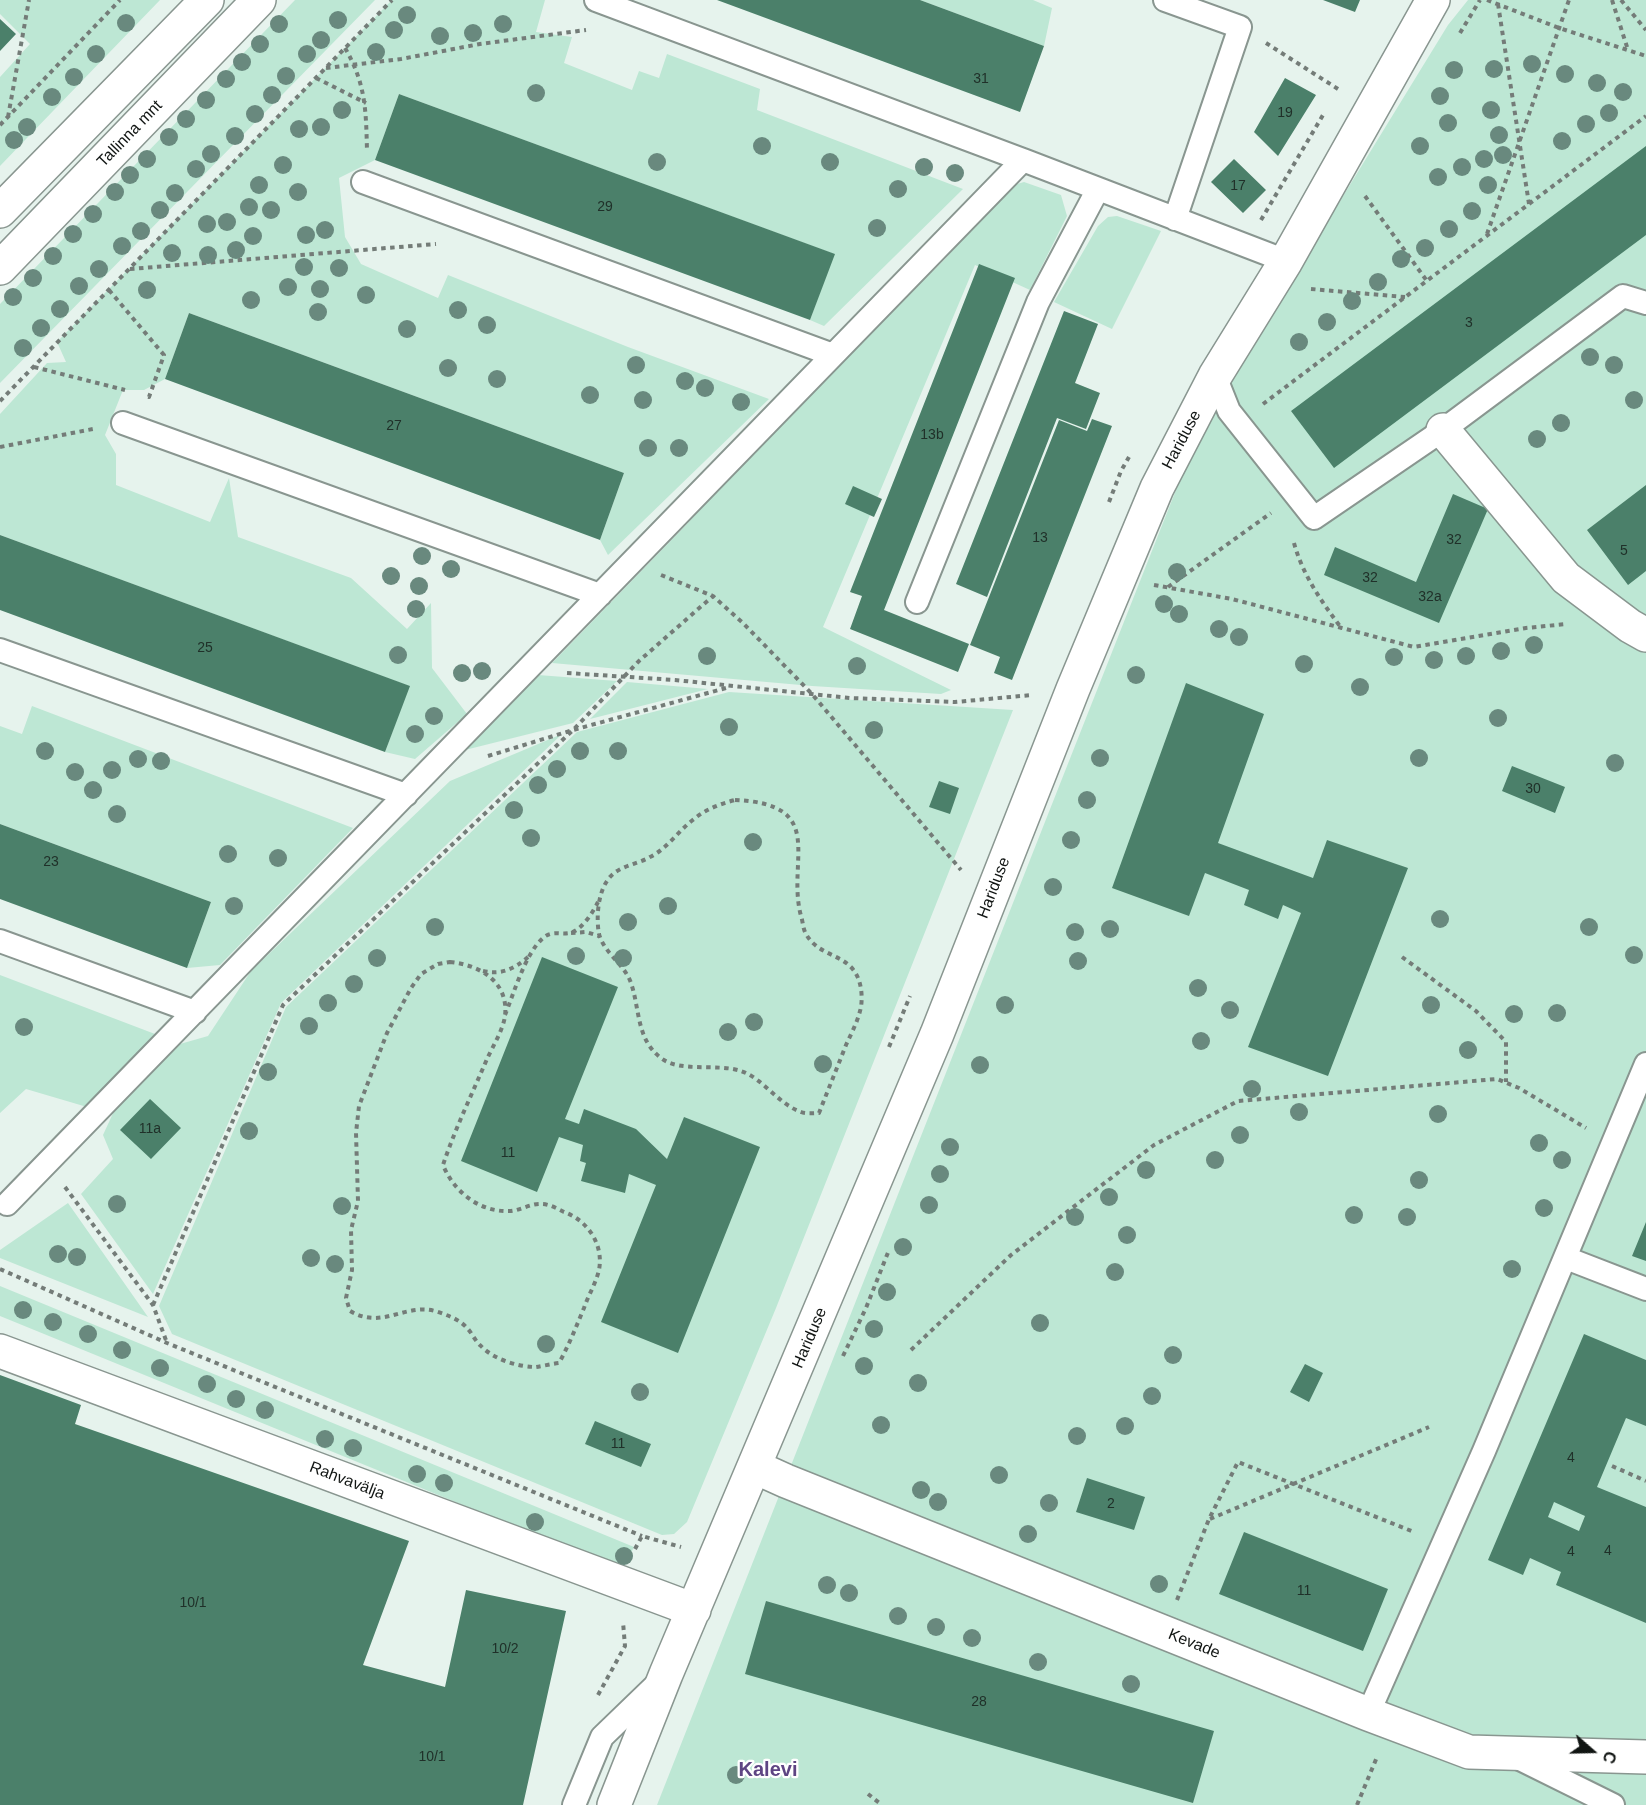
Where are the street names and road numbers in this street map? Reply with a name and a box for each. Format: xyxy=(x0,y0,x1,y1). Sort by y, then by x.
street label: Tallinna mnt xyxy=(93,97,167,171)
street label: Hariduse xyxy=(1158,407,1206,473)
street label: Hariduse xyxy=(974,855,1014,921)
street label: Hariduse xyxy=(789,1305,831,1371)
street label: Rahvavälja xyxy=(307,1458,387,1504)
street label: Kevade xyxy=(1165,1625,1223,1663)

